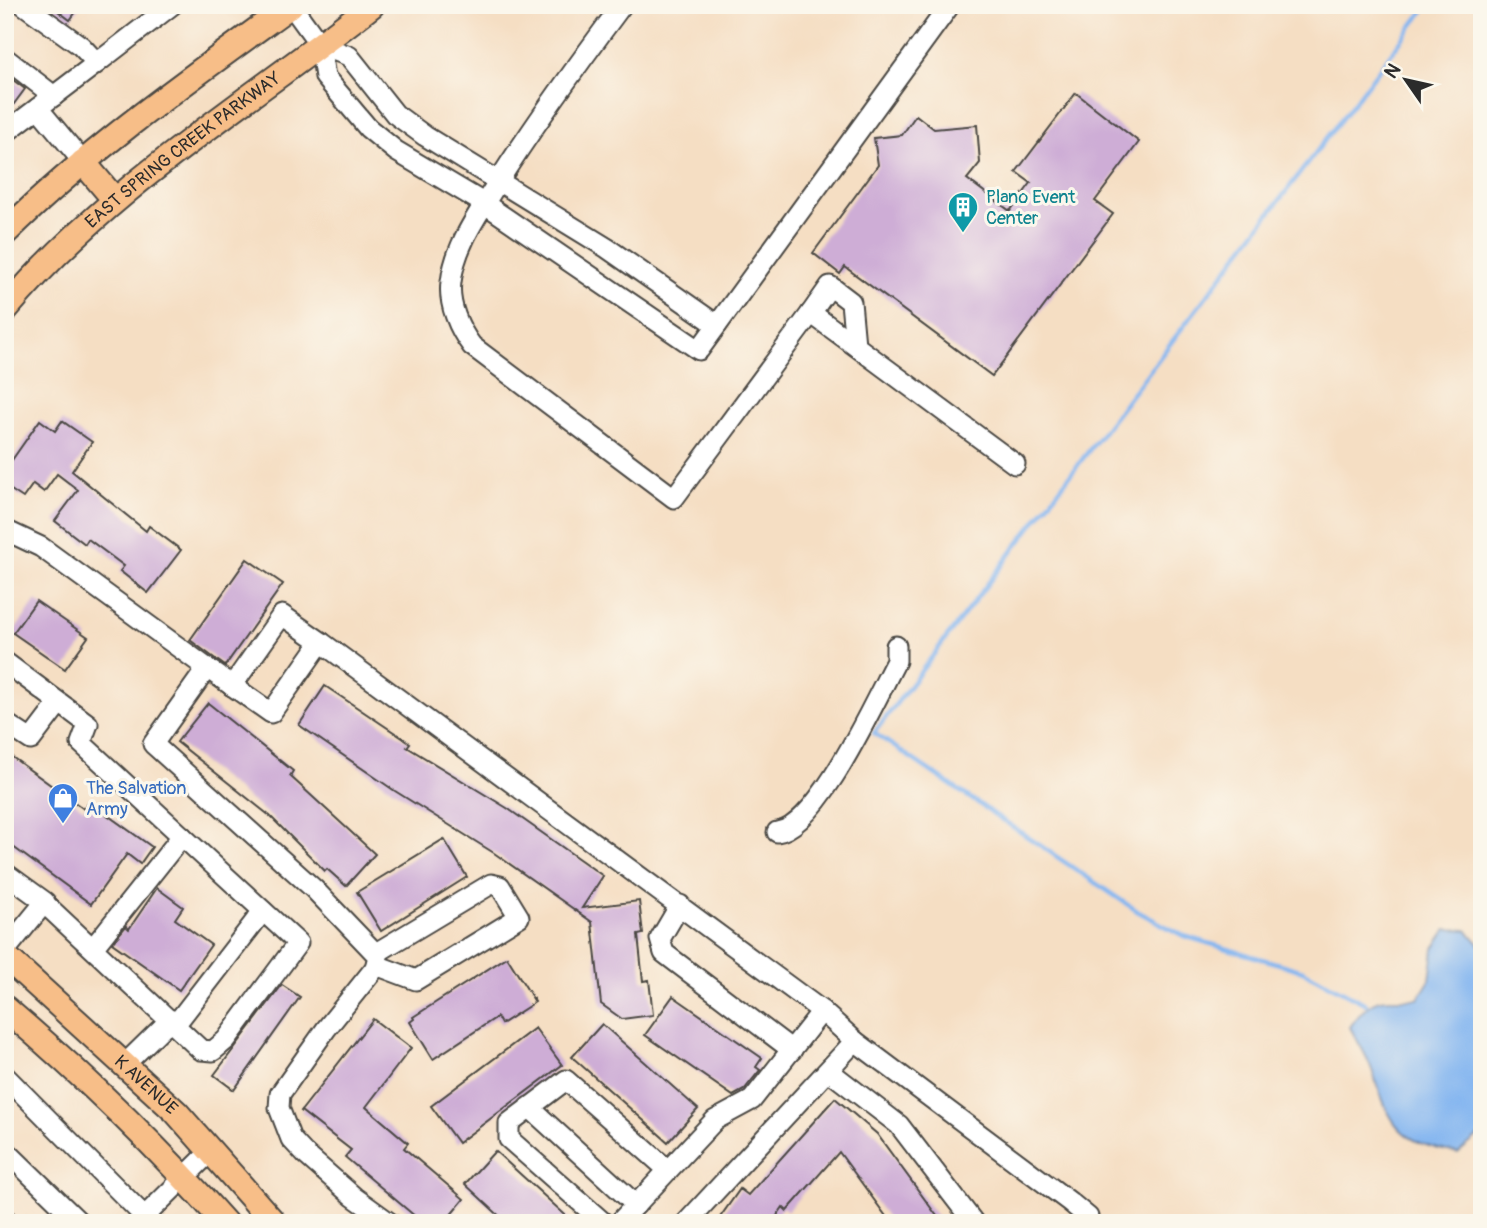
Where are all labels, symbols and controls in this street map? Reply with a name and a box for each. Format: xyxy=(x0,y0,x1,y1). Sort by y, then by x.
north arrow xyxy=(1372,46,1442,116)
text: N xyxy=(1379,59,1406,83)
street label: EAST SPRING CREEK PARKWAY xyxy=(81,66,286,234)
place label: Plano Event Center xyxy=(986,186,1076,230)
building icon: Plano Event Center xyxy=(946,190,980,234)
place label: The Salvation Army xyxy=(86,777,186,821)
shop icon: The Salvation Army xyxy=(46,781,80,825)
street label: K AVENUE xyxy=(109,1050,182,1120)

